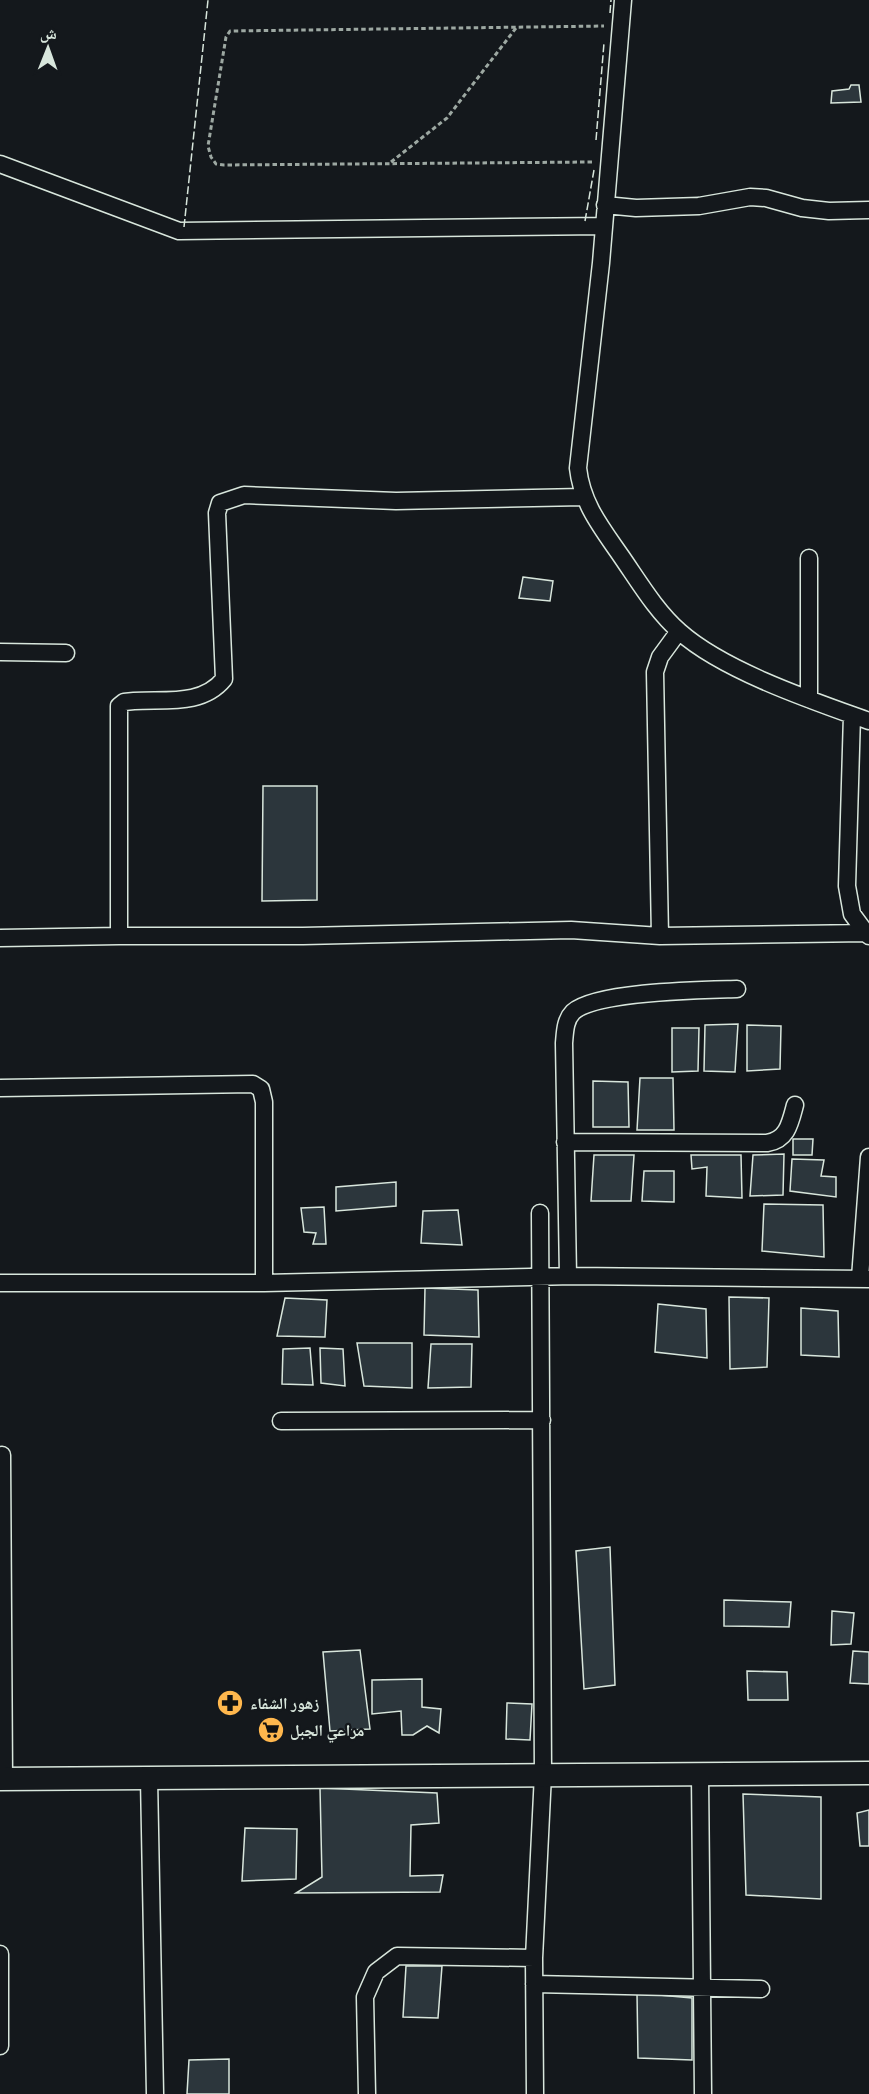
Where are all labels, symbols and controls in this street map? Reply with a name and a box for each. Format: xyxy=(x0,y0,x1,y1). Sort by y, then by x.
north arrow xyxy=(18,18,78,78)
text: ش xyxy=(40,23,57,43)
pharmacy icon: زهور الشفاء xyxy=(215,1688,245,1718)
place label: زهور الشفاء xyxy=(250,1693,319,1712)
supermarket icon: مراعي الجبل xyxy=(256,1715,286,1745)
place label: مراعي الجبل xyxy=(290,1720,364,1743)

